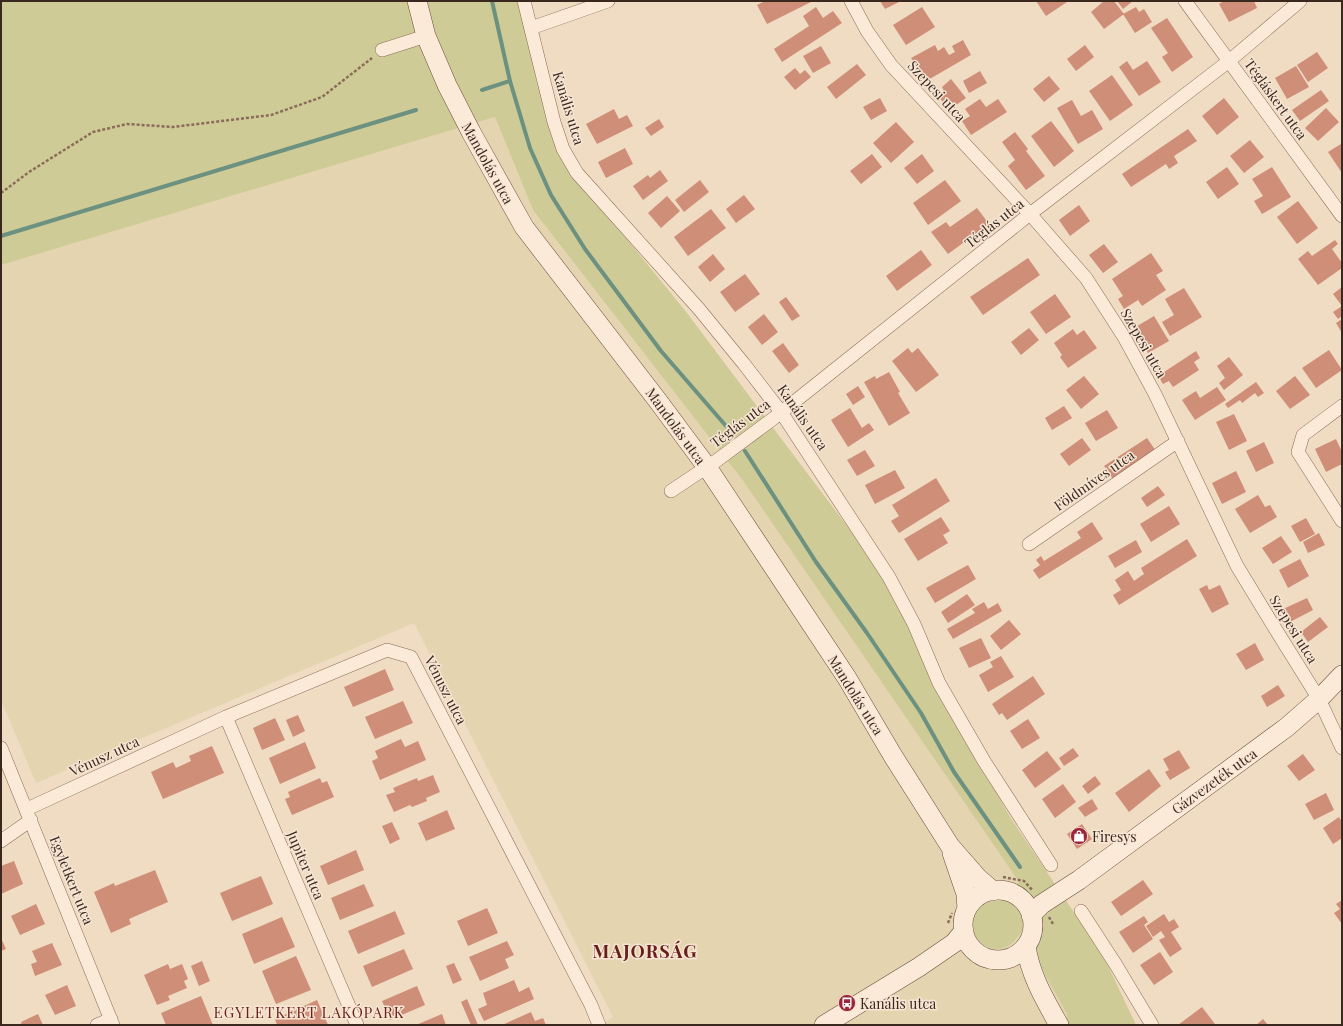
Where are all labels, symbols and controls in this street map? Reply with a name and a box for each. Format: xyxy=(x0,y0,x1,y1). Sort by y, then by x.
street label: Tégláskert utca xyxy=(1240,55,1312,143)
street label: Szepesi utca xyxy=(904,56,970,126)
street label: Kanális utca xyxy=(549,69,589,147)
street label: Mandolás utca xyxy=(458,119,518,207)
street label: Téglás utca xyxy=(961,194,1028,252)
street label: Szepesi utca xyxy=(1116,305,1172,381)
street label: Kanális utca xyxy=(773,380,833,454)
street label: Mandolás utca xyxy=(642,384,710,468)
street label: Téglás utca xyxy=(706,394,774,452)
street label: Földmíves utca xyxy=(1050,445,1138,515)
street label: Szepesi utca xyxy=(1265,591,1323,667)
street label: Vénusz utca xyxy=(420,651,471,728)
street label: Mandolás utca xyxy=(824,651,888,739)
street label: Vénusz utca xyxy=(65,732,142,781)
street label: Gázvezeték utca xyxy=(1168,744,1260,818)
shop icon: Firesys xyxy=(1069,826,1089,846)
street label: Jupiter utca xyxy=(283,827,329,902)
place label: Firesys xyxy=(1092,827,1137,846)
street label: Egyletkert utca xyxy=(46,833,98,927)
district label: MAJORSÁG xyxy=(592,939,698,963)
bus stop icon: Kanális utca xyxy=(837,993,857,1013)
place label: Kanális utca xyxy=(860,994,936,1013)
district label: EGYLETKERT LAKÓPARK xyxy=(214,1002,404,1022)

